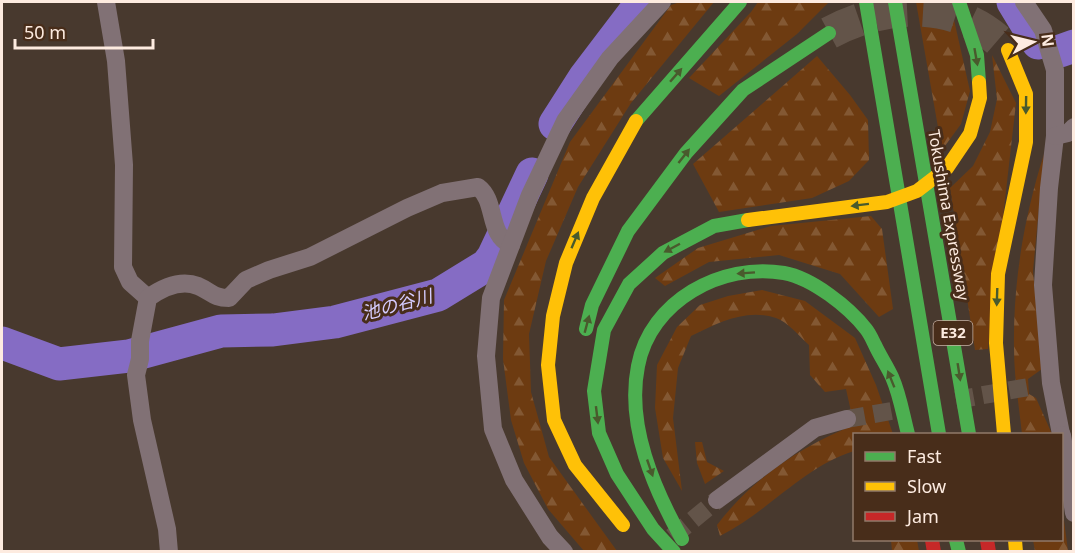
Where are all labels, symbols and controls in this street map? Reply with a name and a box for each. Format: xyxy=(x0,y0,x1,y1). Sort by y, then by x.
scale bar xyxy=(15,12,153,50)
north arrow xyxy=(1003,12,1063,72)
text: 50 m xyxy=(24,20,66,44)
text: N xyxy=(1036,32,1060,48)
one-way arrow xyxy=(972,48,981,67)
one-way arrow xyxy=(669,68,682,83)
one-way arrow xyxy=(1021,96,1031,115)
street label: Tokushima Expressway xyxy=(923,128,975,303)
one-way arrow xyxy=(678,149,690,164)
one-way arrow xyxy=(851,200,870,210)
one-way arrow xyxy=(571,231,580,249)
one-way arrow xyxy=(664,243,681,253)
one-way arrow xyxy=(736,269,755,278)
water label: 池の谷川 xyxy=(359,283,437,325)
one-way arrow xyxy=(993,288,1002,307)
one-way arrow xyxy=(583,315,592,333)
road number: E32 xyxy=(934,321,972,345)
one-way arrow xyxy=(955,363,964,382)
one-way arrow xyxy=(886,369,896,387)
one-way arrow xyxy=(592,406,601,425)
legend xyxy=(853,433,1063,541)
text: Fast xyxy=(907,444,942,468)
one-way arrow xyxy=(646,459,656,477)
text: Slow xyxy=(907,474,946,498)
text: Jam xyxy=(905,504,939,528)

